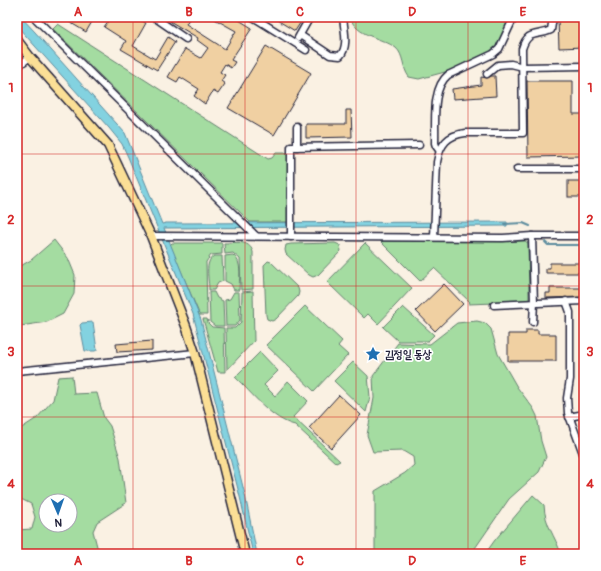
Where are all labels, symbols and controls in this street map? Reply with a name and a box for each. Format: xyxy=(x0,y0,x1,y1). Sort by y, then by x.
text: A xyxy=(74,4,83,20)
text: B xyxy=(185,4,193,20)
text: C xyxy=(296,4,304,20)
text: D xyxy=(408,4,416,20)
text: E xyxy=(520,4,527,20)
text: 1 xyxy=(8,80,14,96)
text: 1 xyxy=(587,80,593,96)
text: 2 xyxy=(7,212,15,228)
text: 2 xyxy=(586,212,594,228)
text: 3 xyxy=(7,344,15,360)
text: 3 xyxy=(586,344,594,360)
place icon: 김정일 동상 xyxy=(364,345,382,363)
place label: 김정일 동상 xyxy=(385,348,432,361)
text: 4 xyxy=(7,476,15,492)
text: 4 xyxy=(586,476,594,492)
north arrow xyxy=(38,493,78,533)
text: N xyxy=(54,516,62,529)
text: A xyxy=(74,553,83,569)
text: B xyxy=(185,553,193,569)
text: C xyxy=(296,553,304,569)
text: D xyxy=(408,553,416,569)
text: E xyxy=(520,553,527,569)

